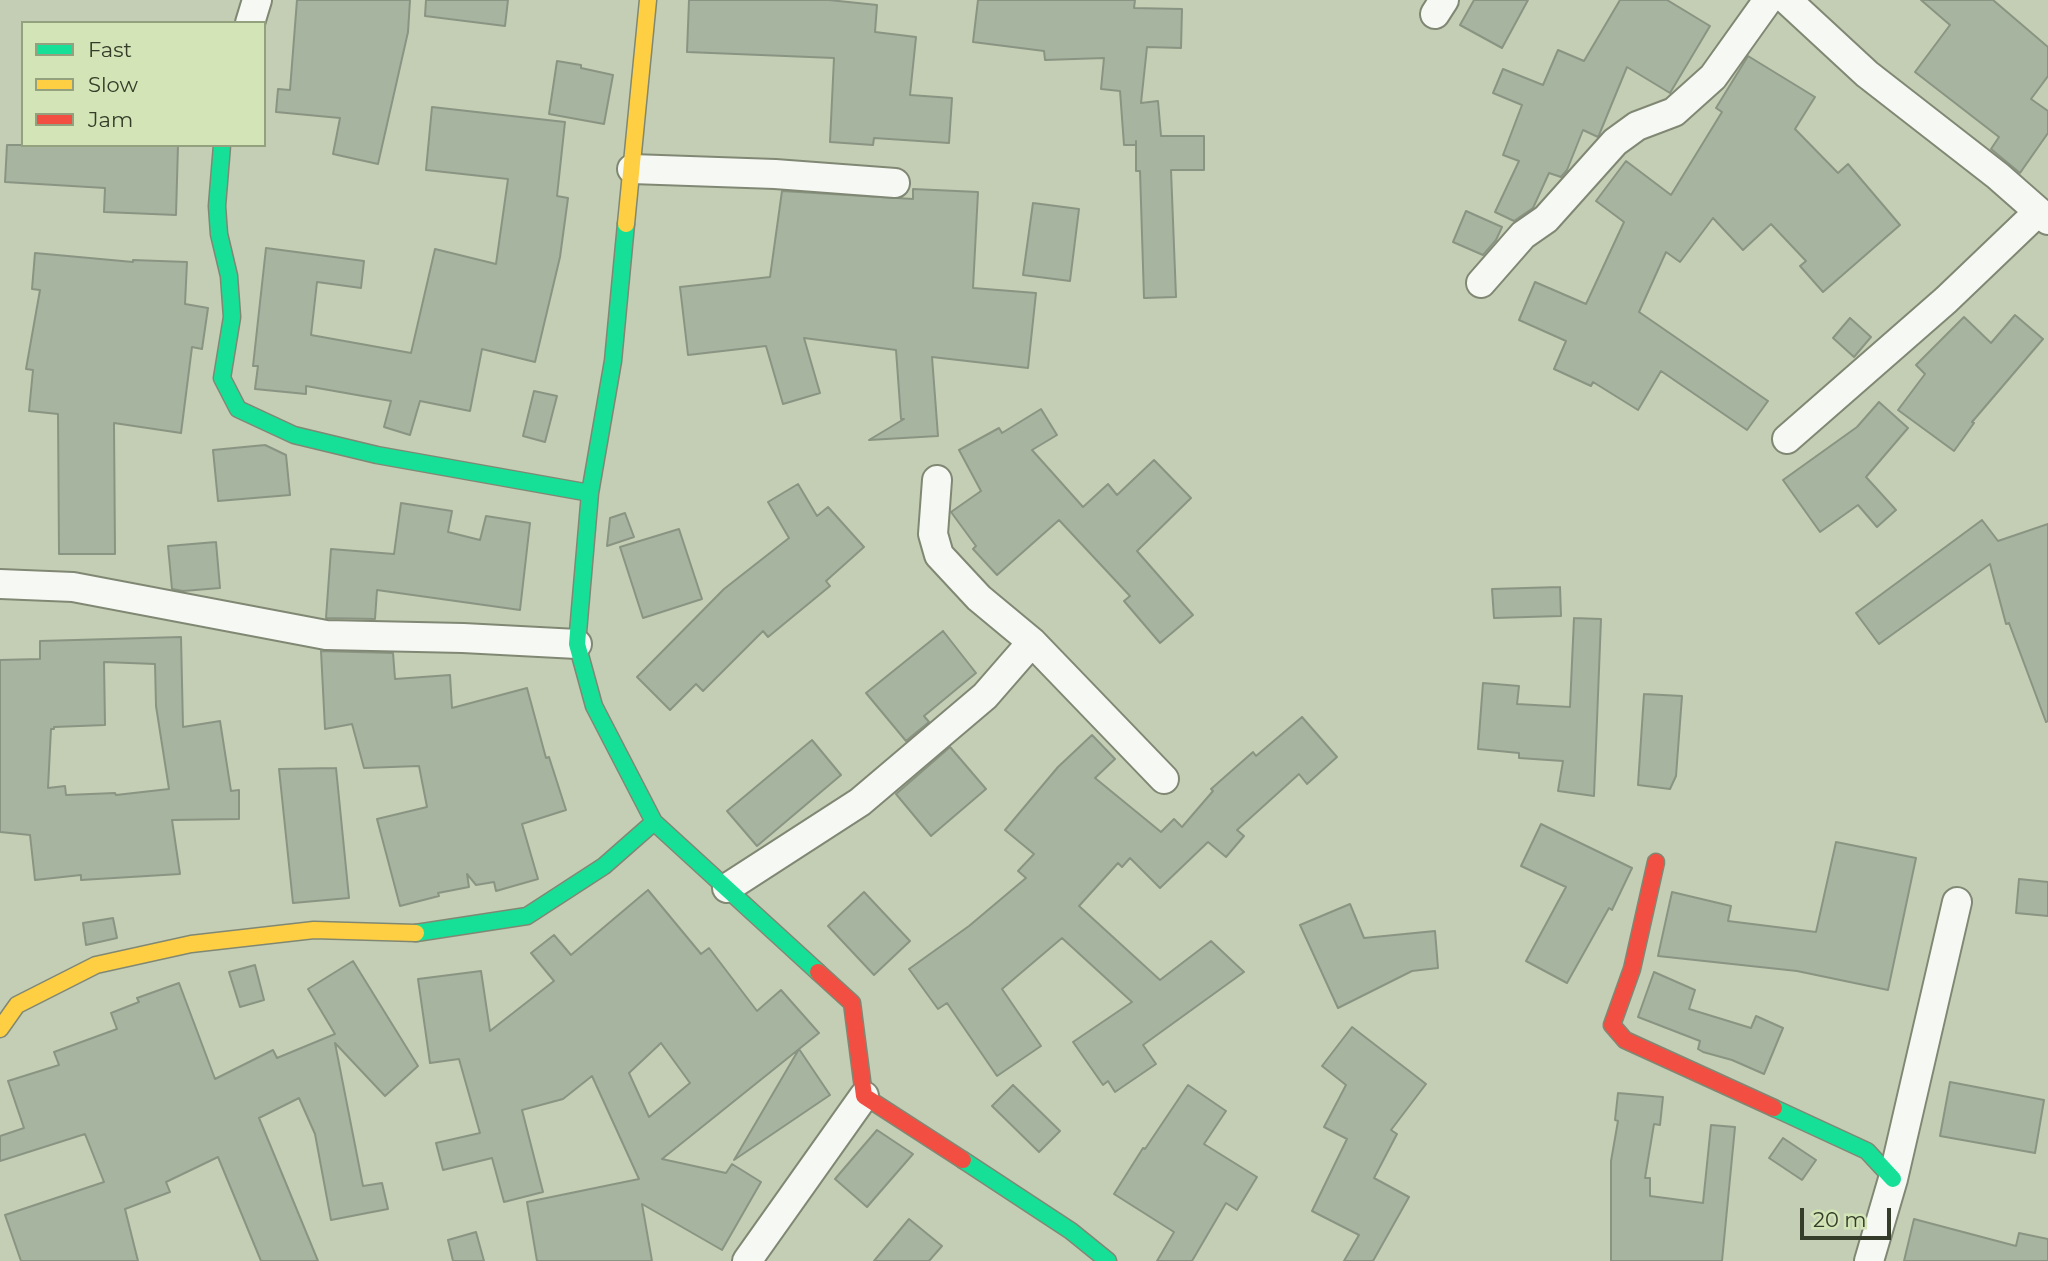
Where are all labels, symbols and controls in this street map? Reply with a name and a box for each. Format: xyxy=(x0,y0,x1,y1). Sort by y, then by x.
legend xyxy=(21,21,266,147)
text: Fast xyxy=(88,37,132,62)
text: Slow xyxy=(88,72,138,97)
text: Jam xyxy=(88,107,133,132)
scale bar xyxy=(1803,1194,1894,1238)
text: 20 m xyxy=(1813,1207,1867,1232)

